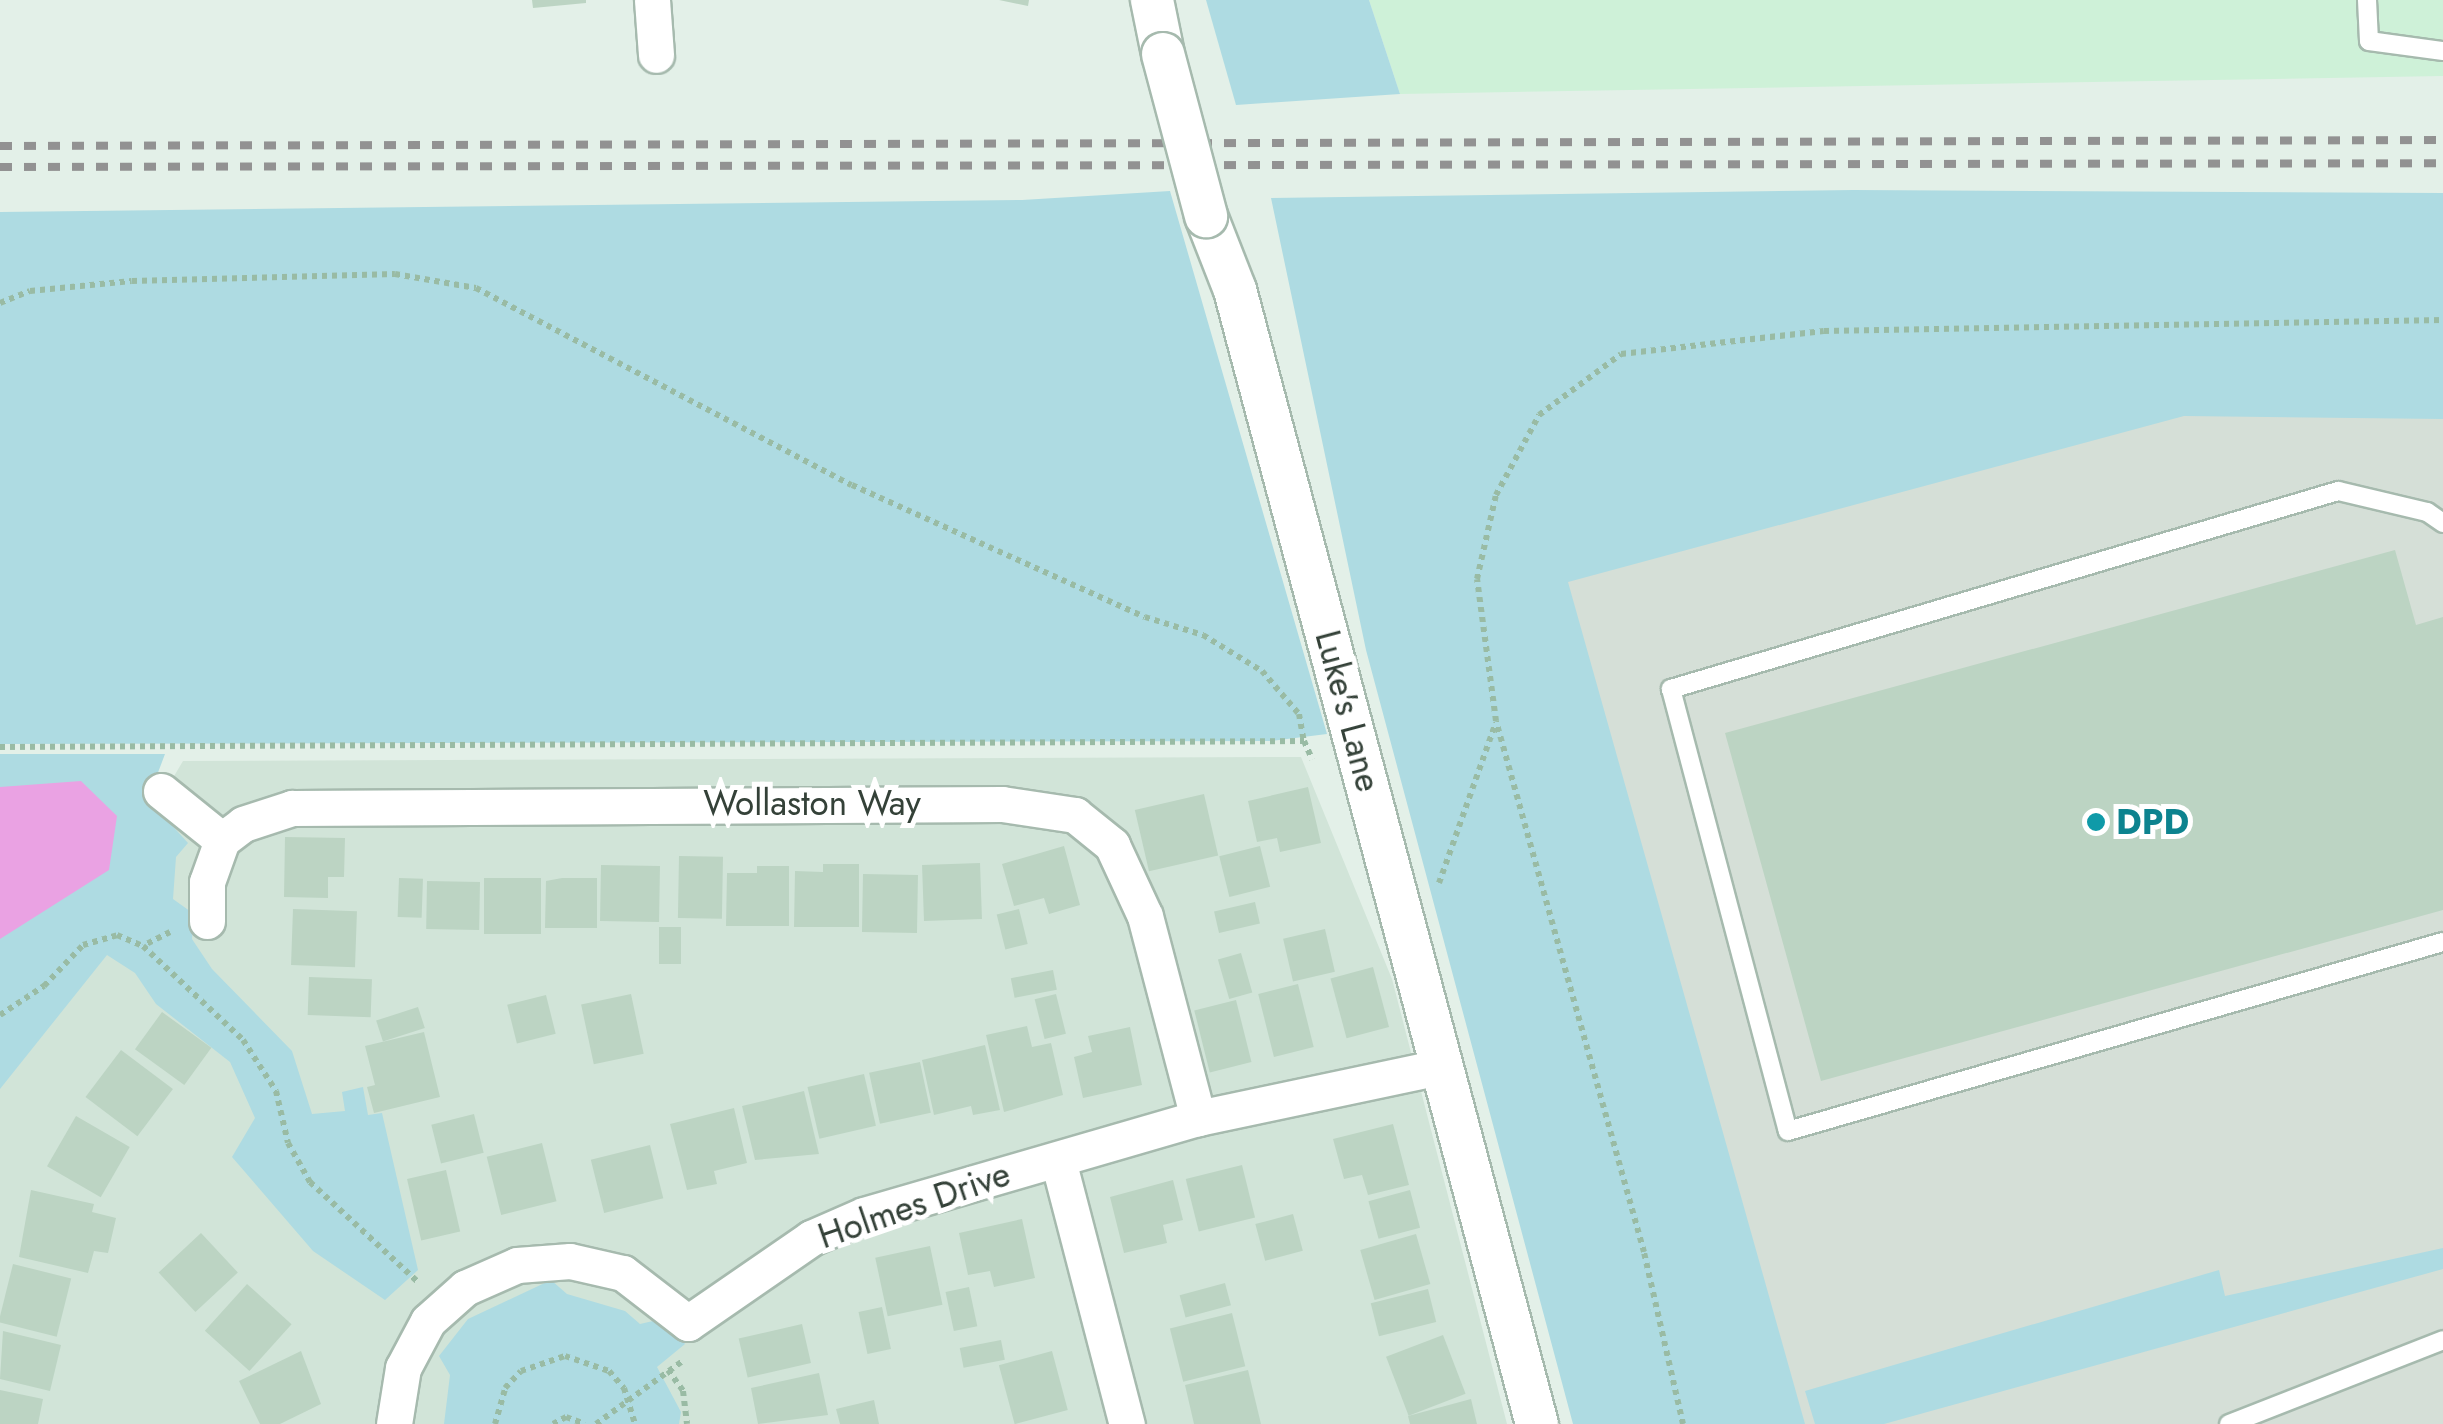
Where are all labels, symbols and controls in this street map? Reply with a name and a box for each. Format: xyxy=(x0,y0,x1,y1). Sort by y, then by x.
street label: Luke's Lane xyxy=(1306,626,1390,796)
street label: Wollaston Way xyxy=(703,782,921,824)
place label: DPD xyxy=(2116,801,2189,843)
marker: DPD xyxy=(2085,811,2107,833)
street label: Holmes Drive xyxy=(813,1153,1015,1257)

